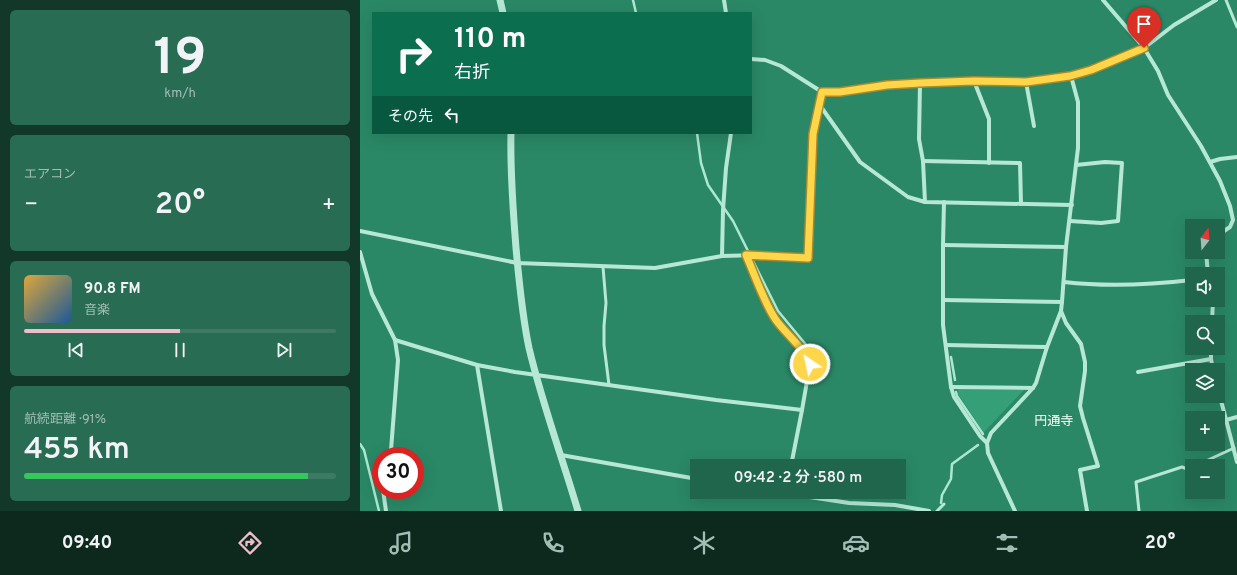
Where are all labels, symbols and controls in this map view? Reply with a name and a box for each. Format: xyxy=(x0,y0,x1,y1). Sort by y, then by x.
pin xyxy=(1127,7.0,1161,48)
icon: arrive xyxy=(1133,13,1155,35)
text: 110 m xyxy=(454,22,526,58)
text: 19 xyxy=(154,27,206,93)
icon: right xyxy=(388,28,440,80)
text: 右折 xyxy=(454,62,490,85)
text: km/h xyxy=(164,86,196,102)
icon: left xyxy=(441,104,463,126)
text: その先 xyxy=(388,108,433,127)
text: エアコン xyxy=(24,167,76,183)
text: 20° xyxy=(155,187,205,224)
text: − xyxy=(24,192,38,219)
text: + xyxy=(322,192,336,219)
north arrow xyxy=(1185,219,1225,259)
map controls xyxy=(1185,219,1225,499)
button: sound xyxy=(1185,267,1225,307)
text: 90.8 FM xyxy=(84,280,141,299)
text: 音楽 xyxy=(84,303,110,319)
button: search xyxy=(1185,315,1225,355)
icon: previous xyxy=(65,339,87,361)
icon: pause xyxy=(169,339,191,361)
icon: next xyxy=(273,339,295,361)
position arrow xyxy=(789,343,831,385)
button: layers xyxy=(1185,363,1225,403)
button: + xyxy=(1185,411,1225,451)
text: 航続距離 · 91% xyxy=(24,412,106,428)
district label: 円通寺 xyxy=(1034,414,1074,430)
text: 455 km xyxy=(24,432,130,469)
speed limit sign: 30 xyxy=(372,447,424,499)
button: − xyxy=(1185,459,1225,499)
text: 09:42 · 2 分 · 580 m xyxy=(734,469,862,488)
icon: directions xyxy=(236,529,264,557)
icon: music xyxy=(387,529,415,557)
icon: phone xyxy=(539,529,567,557)
icon: climate xyxy=(690,529,718,557)
icon: car xyxy=(842,529,870,557)
icon: filters xyxy=(993,529,1021,557)
text: 09:40 xyxy=(62,532,112,555)
text: 20° xyxy=(1145,532,1175,555)

